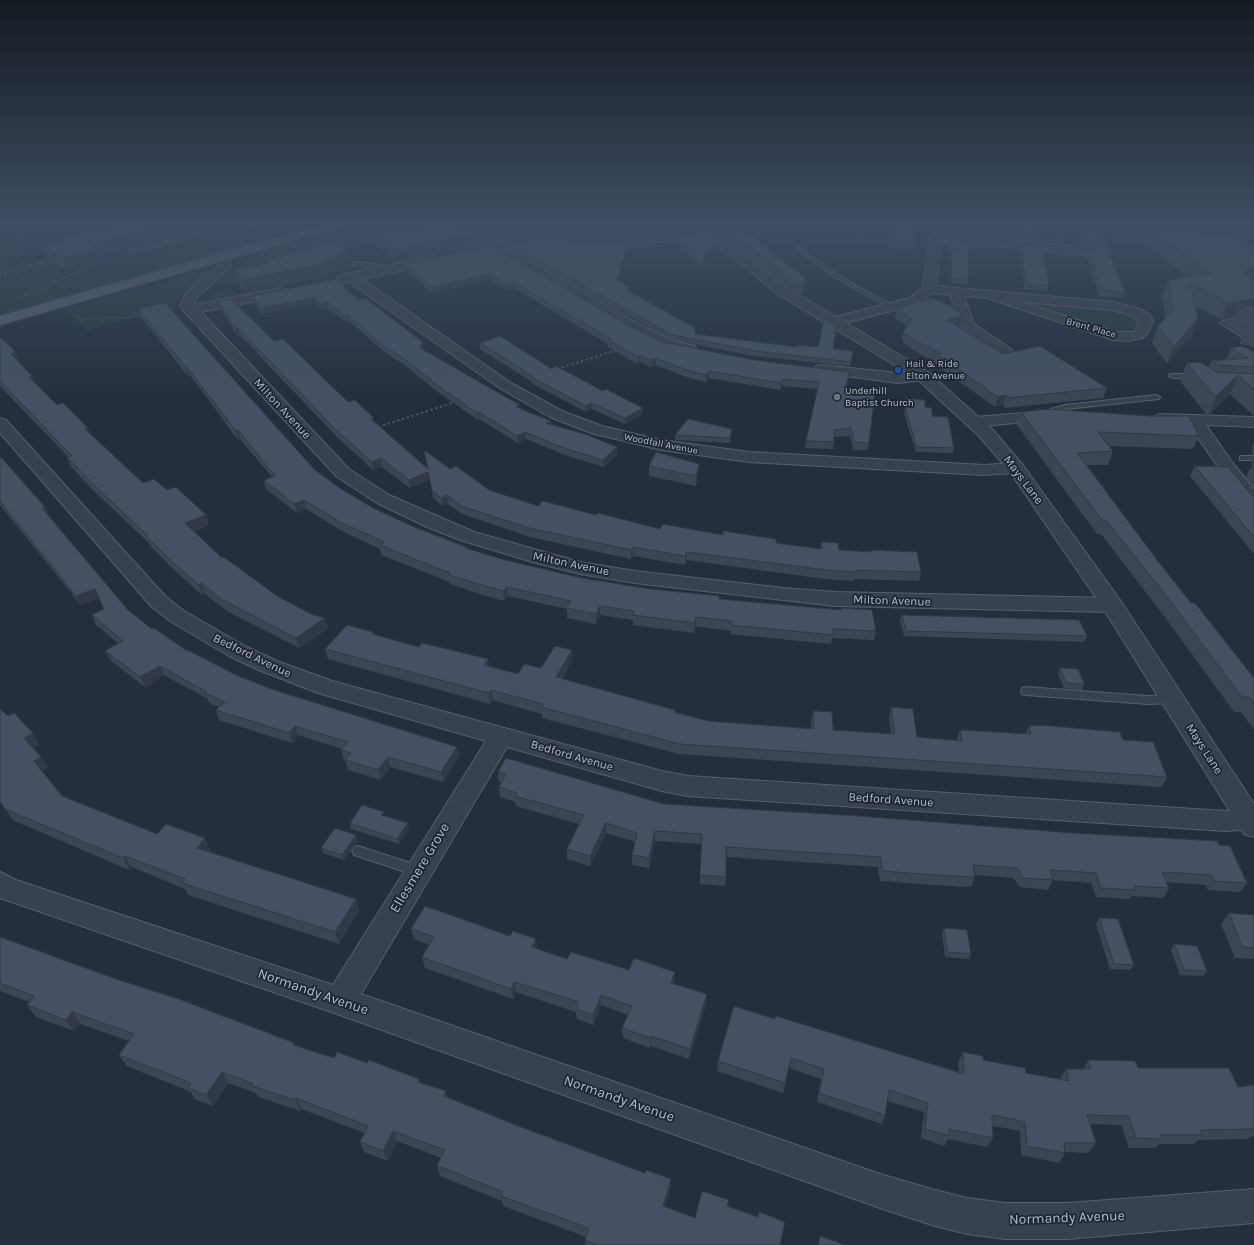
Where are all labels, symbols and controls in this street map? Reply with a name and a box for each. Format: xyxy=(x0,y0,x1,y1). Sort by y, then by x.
street label: Brent Place xyxy=(1065,315,1117,341)
place label: Hail & Ride Elton Avenue xyxy=(906,358,965,382)
marker: Hail & Ride Elton Avenue xyxy=(893,365,903,375)
street label: Milton Avenue xyxy=(250,376,314,442)
place label: Underhill Baptist Church xyxy=(845,385,914,408)
marker: Underhill Baptist Church xyxy=(832,392,842,402)
street label: Woodfall Avenue xyxy=(623,431,699,457)
street label: Mays Lane xyxy=(1000,453,1046,507)
street label: Milton Avenue xyxy=(531,549,611,579)
street label: Milton Avenue xyxy=(853,592,931,610)
street label: Bedford Avenue xyxy=(211,631,293,681)
street label: Mays Lane xyxy=(1182,721,1226,777)
street label: Bedford Avenue xyxy=(529,737,615,775)
street label: Bedford Avenue xyxy=(848,790,934,810)
street label: Ellesmere Grove xyxy=(387,820,453,916)
street label: Normandy Avenue xyxy=(256,965,370,1019)
street label: Normandy Avenue xyxy=(562,1072,676,1126)
street label: Normandy Avenue xyxy=(1009,1208,1125,1228)

